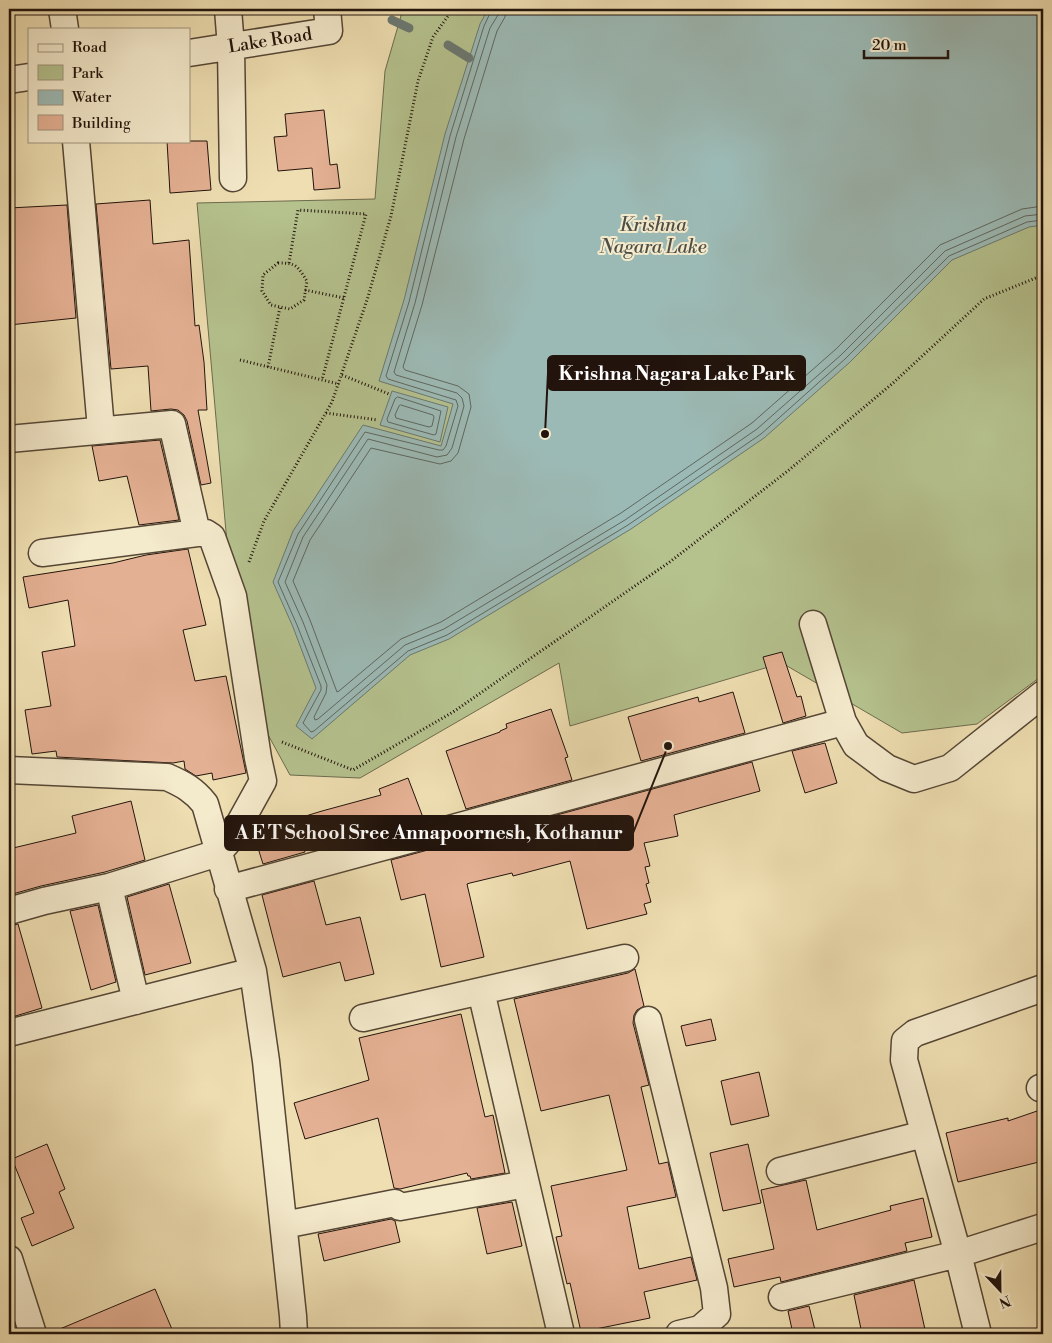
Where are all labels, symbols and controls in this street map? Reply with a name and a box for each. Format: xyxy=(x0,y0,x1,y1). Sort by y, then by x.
street label: Lake Road xyxy=(226,22,315,58)
legend xyxy=(28,28,190,142)
scale bar xyxy=(864,28,948,60)
text: 20 m xyxy=(872,36,907,55)
text: Road xyxy=(72,38,107,57)
text: Park xyxy=(72,64,104,83)
text: Water xyxy=(71,88,112,107)
text: Building xyxy=(71,114,131,133)
water label: Krishna Nagara Lake xyxy=(598,213,707,259)
callout: Krishna Nagara Lake Park xyxy=(548,356,805,390)
text: Krishna Nagara Lake Park xyxy=(559,362,796,386)
callout: A E T School Sree Annapoornesh, Kothanur xyxy=(225,816,633,850)
text: A E T School Sree Annapoornesh, Kothanur xyxy=(234,821,623,845)
north arrow xyxy=(974,1266,1024,1316)
text: N xyxy=(996,1291,1013,1312)

